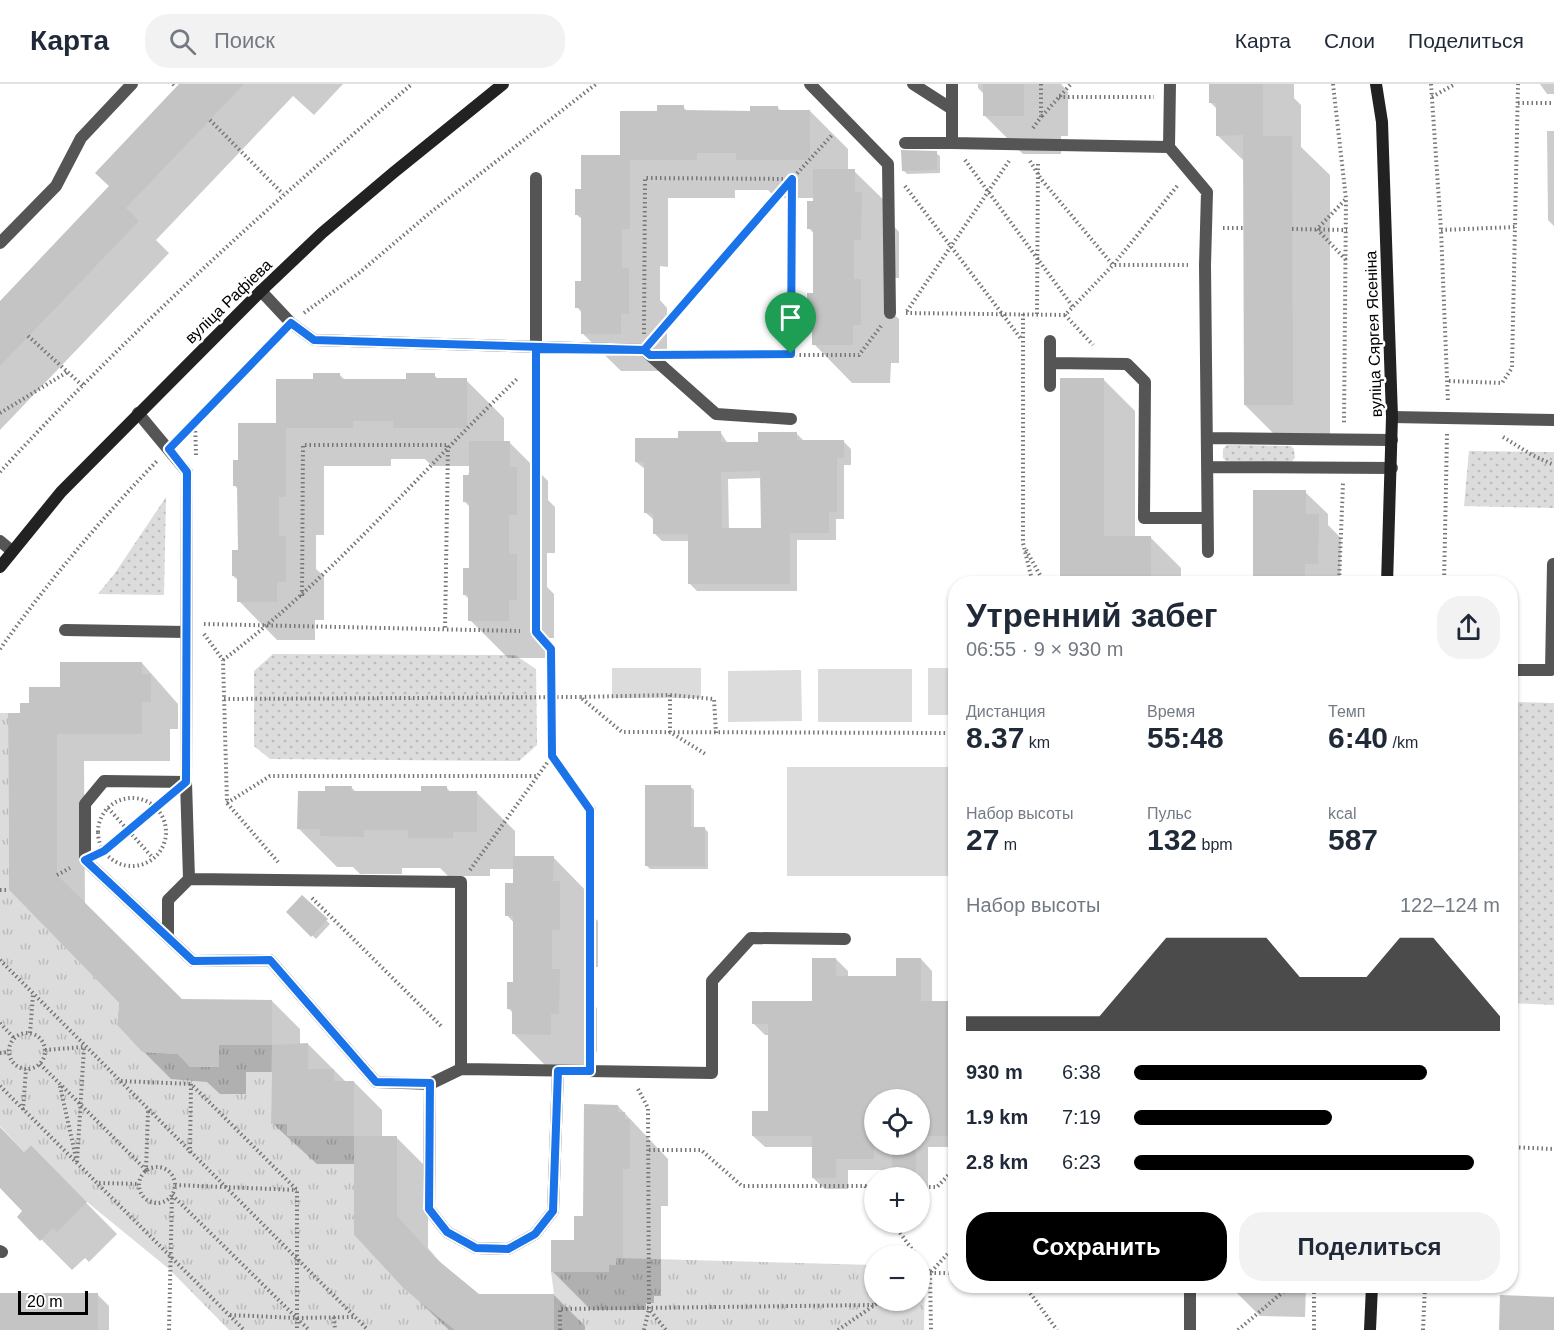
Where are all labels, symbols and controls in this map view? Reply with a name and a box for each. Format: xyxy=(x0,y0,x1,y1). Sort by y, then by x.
search box xyxy=(145,14,565,68)
text: Карта xyxy=(30,25,109,56)
icon: search xyxy=(166,25,199,58)
text: Поиск xyxy=(214,28,275,53)
text: Карта xyxy=(1235,29,1291,52)
text: Слои xyxy=(1324,29,1375,52)
text: Поделиться xyxy=(1408,29,1524,52)
street label: вуліца Сяргея Ясеніна xyxy=(1362,250,1385,417)
street label: вуліца Рафіева xyxy=(182,256,275,347)
pin xyxy=(765,292,816,354)
icon: arrive xyxy=(774,301,807,334)
button: share xyxy=(1437,596,1500,659)
text: Утренний забег xyxy=(966,597,1218,634)
text: 06:55 · 9 × 930 m xyxy=(966,638,1123,660)
text: Дистанция xyxy=(966,703,1045,720)
text: Время xyxy=(1147,703,1195,720)
text: Темп xyxy=(1328,703,1365,720)
text: 8.37 xyxy=(966,721,1024,754)
text: 55:48 xyxy=(1147,721,1224,754)
text: 6:40 xyxy=(1328,721,1388,754)
text: km xyxy=(1024,734,1050,751)
text: /km xyxy=(1388,734,1418,751)
text: Набор высоты xyxy=(966,805,1073,822)
text: Пульс xyxy=(1147,805,1192,822)
text: kcal xyxy=(1328,805,1356,822)
text: 27 xyxy=(966,823,999,856)
text: 132 xyxy=(1147,823,1197,856)
text: 587 xyxy=(1328,823,1378,856)
text: m xyxy=(999,836,1017,853)
text: bpm xyxy=(1197,836,1233,853)
text: Набор высоты xyxy=(966,894,1100,916)
text: 122–124 m xyxy=(1400,894,1500,916)
text: 930 m xyxy=(966,1061,1023,1083)
text: 6:38 xyxy=(1062,1061,1101,1083)
map controls xyxy=(864,1089,930,1311)
button: locate xyxy=(864,1089,930,1155)
text: 1.9 km xyxy=(966,1106,1028,1128)
text: 7:19 xyxy=(1062,1106,1101,1128)
text: 2.8 km xyxy=(966,1151,1028,1173)
text: 6:23 xyxy=(1062,1151,1101,1173)
button: + xyxy=(864,1167,930,1233)
button: Сохранить xyxy=(966,1212,1227,1281)
button: Поделиться xyxy=(1239,1212,1500,1281)
button: − xyxy=(864,1245,930,1311)
scale bar xyxy=(18,1288,88,1316)
text: 20 m xyxy=(27,1293,63,1310)

